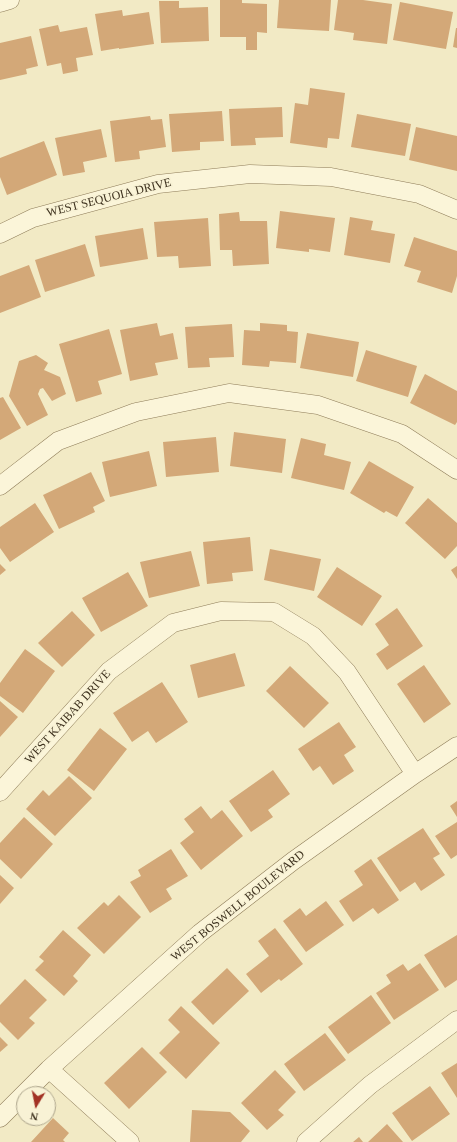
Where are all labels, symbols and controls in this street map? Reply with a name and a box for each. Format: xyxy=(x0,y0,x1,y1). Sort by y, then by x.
street label: WEST SEQUOIA DRIVE xyxy=(45,176,173,220)
street label: WEST KAIBAB DRIVE xyxy=(22,667,114,767)
street label: WEST BOSWELL BOULEVARD xyxy=(168,848,308,964)
north arrow xyxy=(16,1086,56,1126)
text: N xyxy=(29,1110,39,1123)

